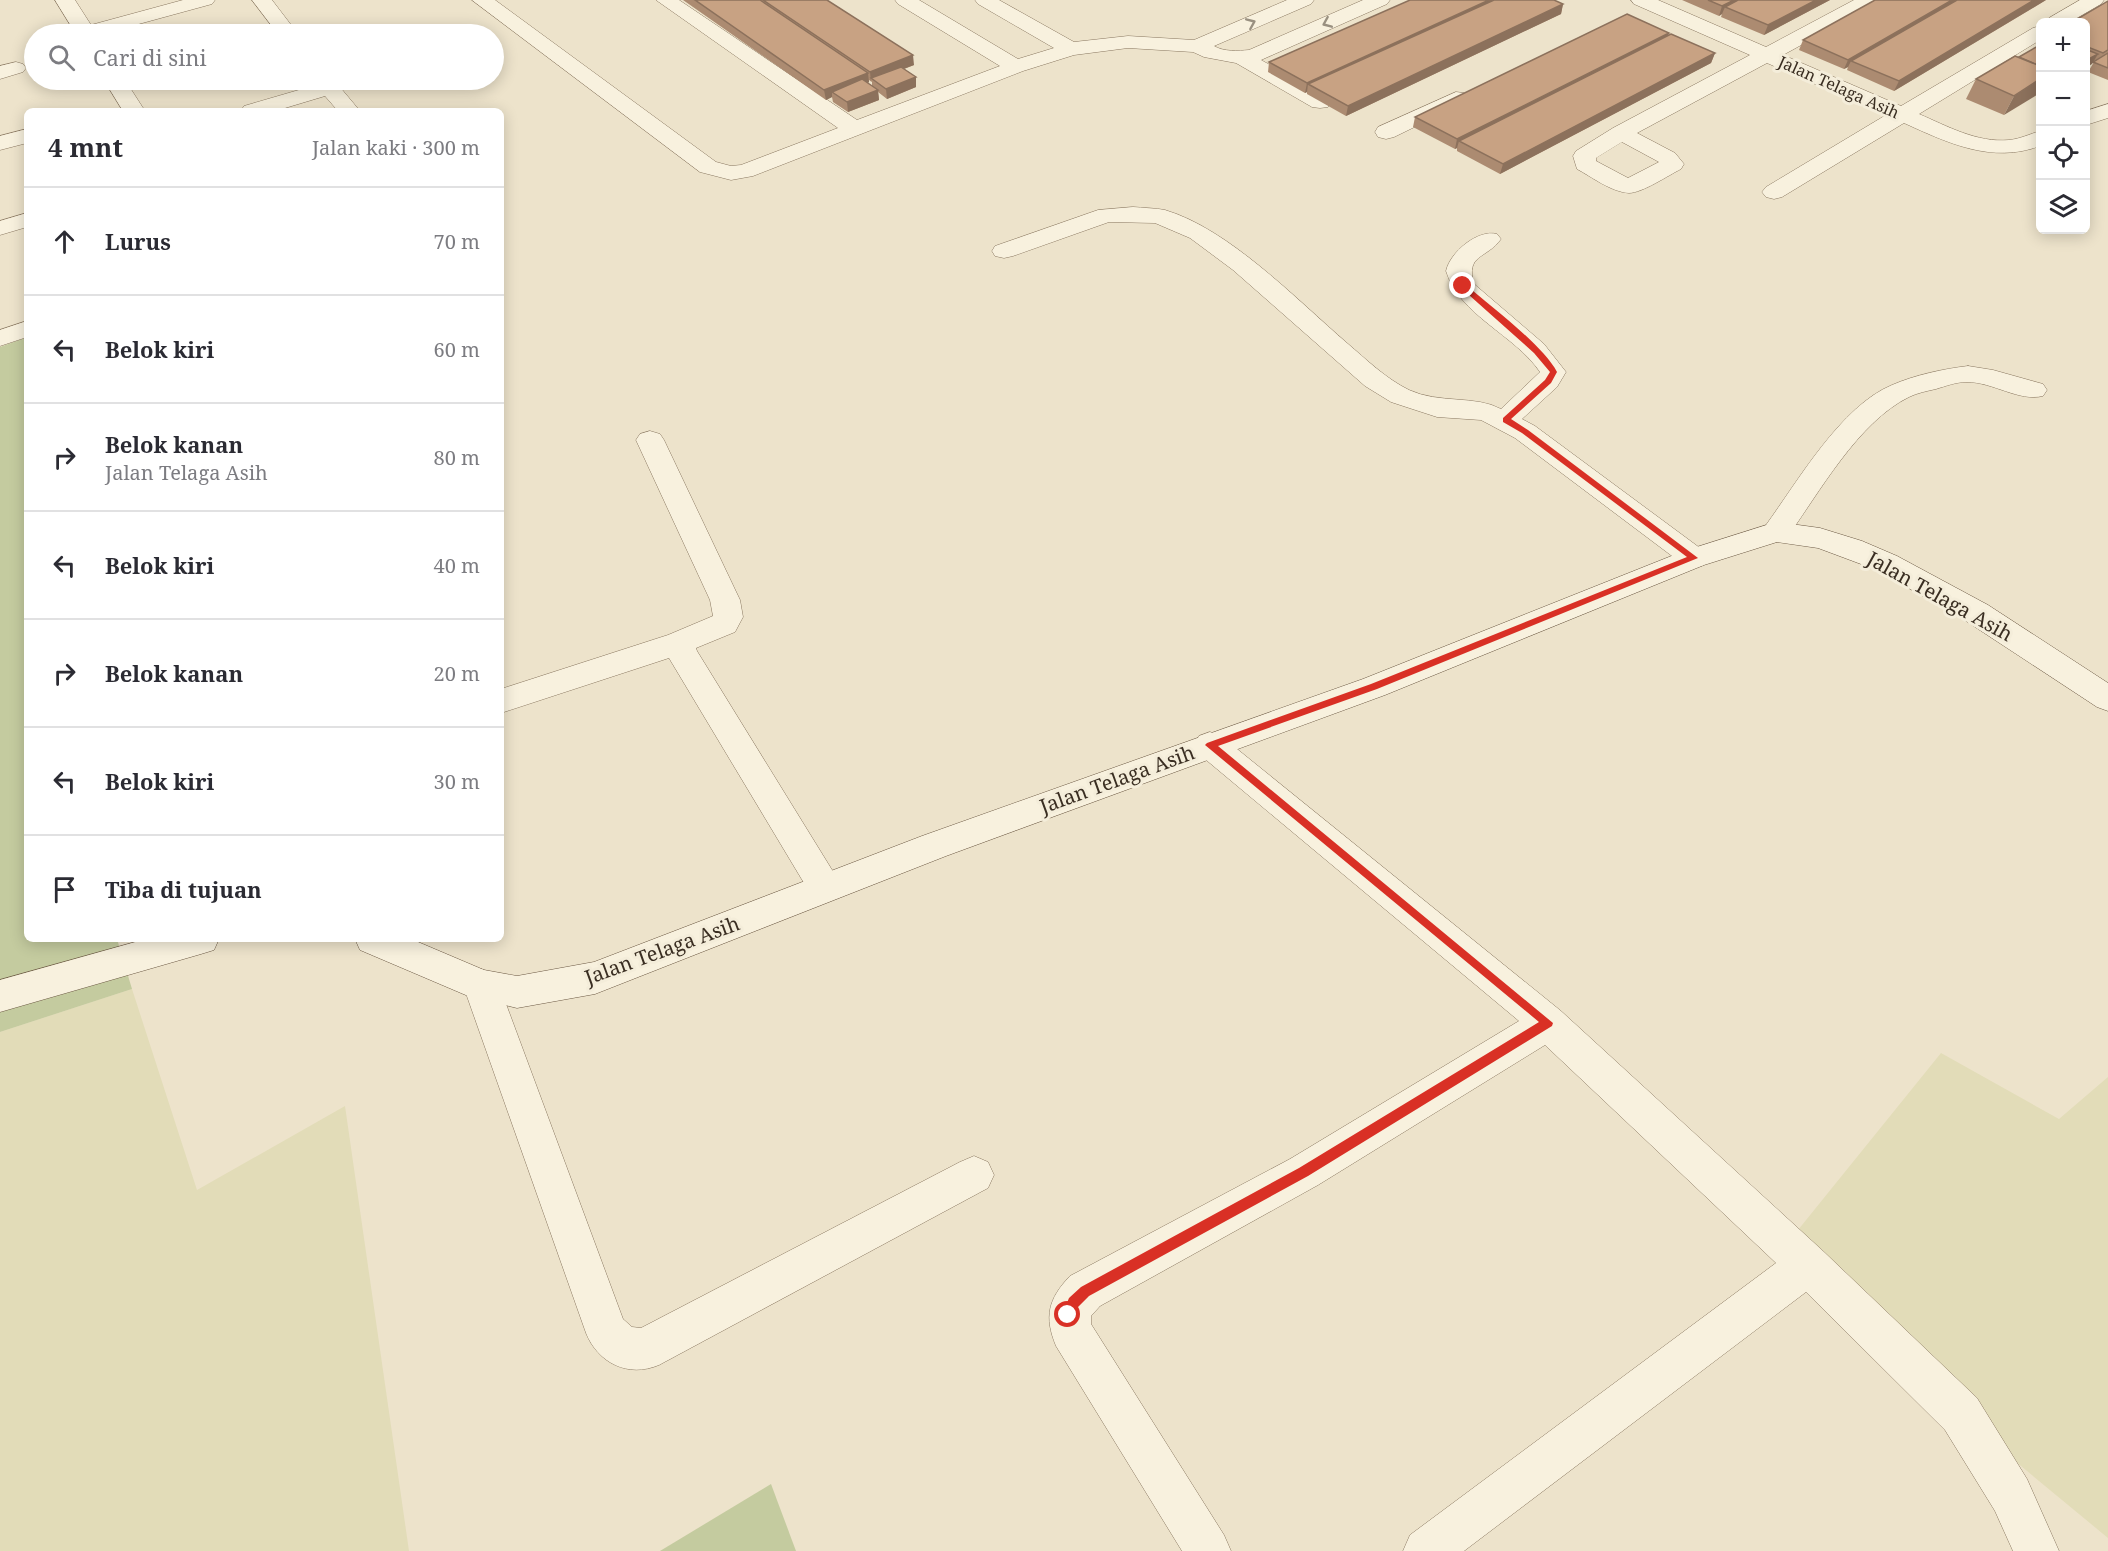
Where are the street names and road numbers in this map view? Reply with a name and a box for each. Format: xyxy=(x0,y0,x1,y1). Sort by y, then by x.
street label: Jalan Telaga Asih xyxy=(1774,50,1903,124)
street label: Jalan Telaga Asih xyxy=(1861,544,2018,647)
street label: Jalan Telaga Asih xyxy=(1035,738,1198,820)
street label: Jalan Telaga Asih xyxy=(580,909,743,991)

